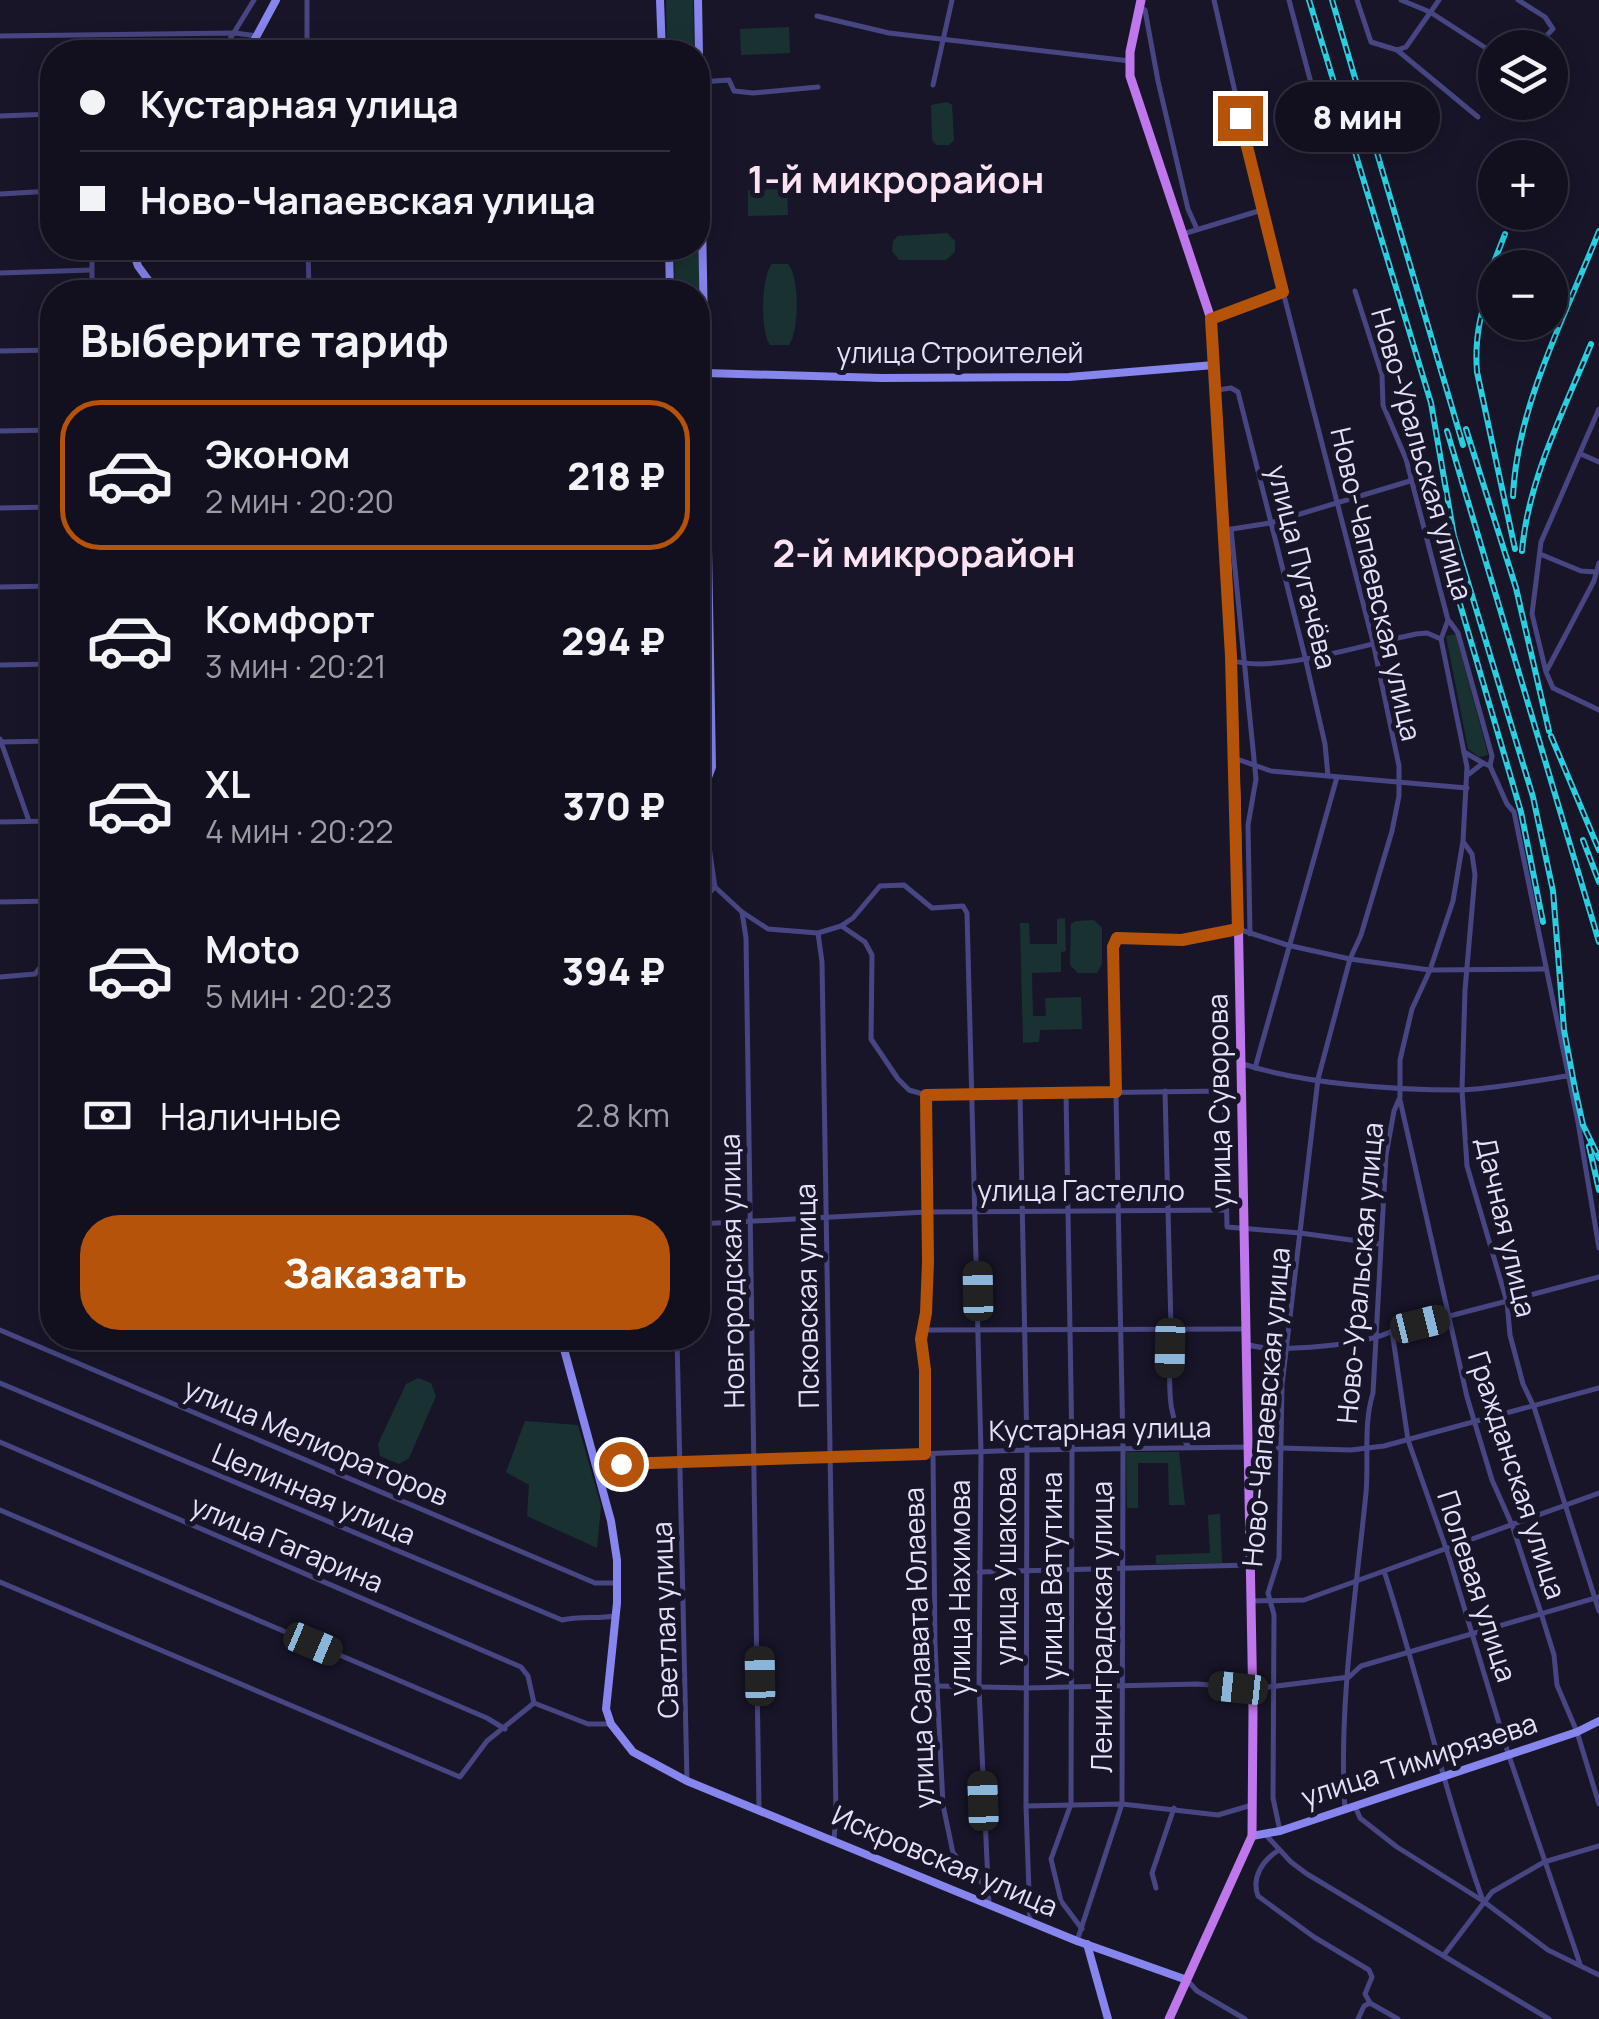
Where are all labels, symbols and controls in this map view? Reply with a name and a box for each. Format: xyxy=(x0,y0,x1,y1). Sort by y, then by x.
map controls xyxy=(1478,30,1568,340)
button: layers xyxy=(1478,30,1568,120)
text: Кустарная улица xyxy=(140,77,459,129)
callout: 8 мин xyxy=(1275,83,1440,153)
text: 8 мин xyxy=(1313,95,1402,139)
route end xyxy=(1218,96,1263,141)
button: + xyxy=(1478,140,1568,230)
district label: 1-й микрорайон xyxy=(748,152,1044,204)
text: Ново-Чапаевская улица xyxy=(140,173,596,225)
button: − xyxy=(1478,250,1568,340)
street label: Ново-Уральская улица xyxy=(1363,303,1483,604)
text: Выберите тариф xyxy=(80,309,449,371)
street label: улица Строителей xyxy=(837,333,1083,371)
street label: Ново-Чапаевская улица xyxy=(1322,423,1432,744)
text: Эконом xyxy=(205,427,351,479)
icon: car xyxy=(85,430,175,520)
text: 218 ₽ xyxy=(567,449,665,501)
street label: улица Пугачёва xyxy=(1259,461,1347,673)
text: 2 мин · 20:20 xyxy=(205,479,394,523)
district label: 2-й микрорайон xyxy=(773,526,1075,578)
text: Комфорт xyxy=(205,592,375,644)
icon: car xyxy=(85,595,175,685)
text: 294 ₽ xyxy=(561,614,665,666)
text: 3 мин · 20:21 xyxy=(205,644,386,688)
text: XL xyxy=(205,757,250,809)
icon: car xyxy=(85,760,175,850)
text: 370 ₽ xyxy=(562,779,665,831)
text: 4 мин · 20:22 xyxy=(205,809,393,853)
text: Moto xyxy=(205,922,300,974)
icon: car xyxy=(85,925,175,1015)
text: 394 ₽ xyxy=(562,944,665,996)
text: 5 мин · 20:23 xyxy=(205,974,392,1018)
street label: улица Суворова xyxy=(1197,993,1239,1209)
icon: cash xyxy=(80,1088,135,1143)
text: Наличные xyxy=(160,1089,341,1141)
text: 2.8 km xyxy=(576,1093,670,1137)
street label: Ново-Уральская улица xyxy=(1327,1121,1391,1425)
street label: Новгородская улица xyxy=(710,1133,752,1409)
street label: Дачная улица xyxy=(1468,1133,1546,1321)
street label: улица Гастелло xyxy=(977,1171,1185,1209)
street label: Псковская улица xyxy=(785,1183,827,1409)
button: Заказать xyxy=(80,1215,670,1330)
street label: Ново-Чапаевская улица xyxy=(1232,1246,1298,1568)
car xyxy=(962,1261,994,1321)
car xyxy=(1387,1302,1453,1346)
car xyxy=(1154,1318,1186,1378)
street label: Гражданская улица xyxy=(1460,1346,1576,1604)
street label: улица Мелиораторов xyxy=(178,1368,454,1514)
street label: Кустарная улица xyxy=(988,1407,1212,1449)
street label: Целинная улица xyxy=(207,1433,422,1553)
route start xyxy=(599,1442,644,1487)
street label: улица Ушакова xyxy=(986,1466,1024,1666)
street label: улица Ватутина xyxy=(1032,1472,1070,1680)
street label: улица Нахимова xyxy=(940,1480,978,1696)
street label: Ленинградская улица xyxy=(1082,1481,1120,1773)
street label: улица Гагарина xyxy=(185,1485,390,1601)
street label: Полевая улица xyxy=(1429,1485,1527,1686)
street label: улица Салавата Юлаева xyxy=(893,1487,943,1809)
street label: Светлая улица xyxy=(642,1521,686,1719)
car xyxy=(280,1618,346,1670)
car xyxy=(744,1646,776,1706)
car xyxy=(1207,1670,1269,1706)
street label: улица Тимирязева xyxy=(1296,1703,1541,1815)
car xyxy=(967,1770,999,1832)
street label: Искровская улица xyxy=(827,1795,1064,1925)

